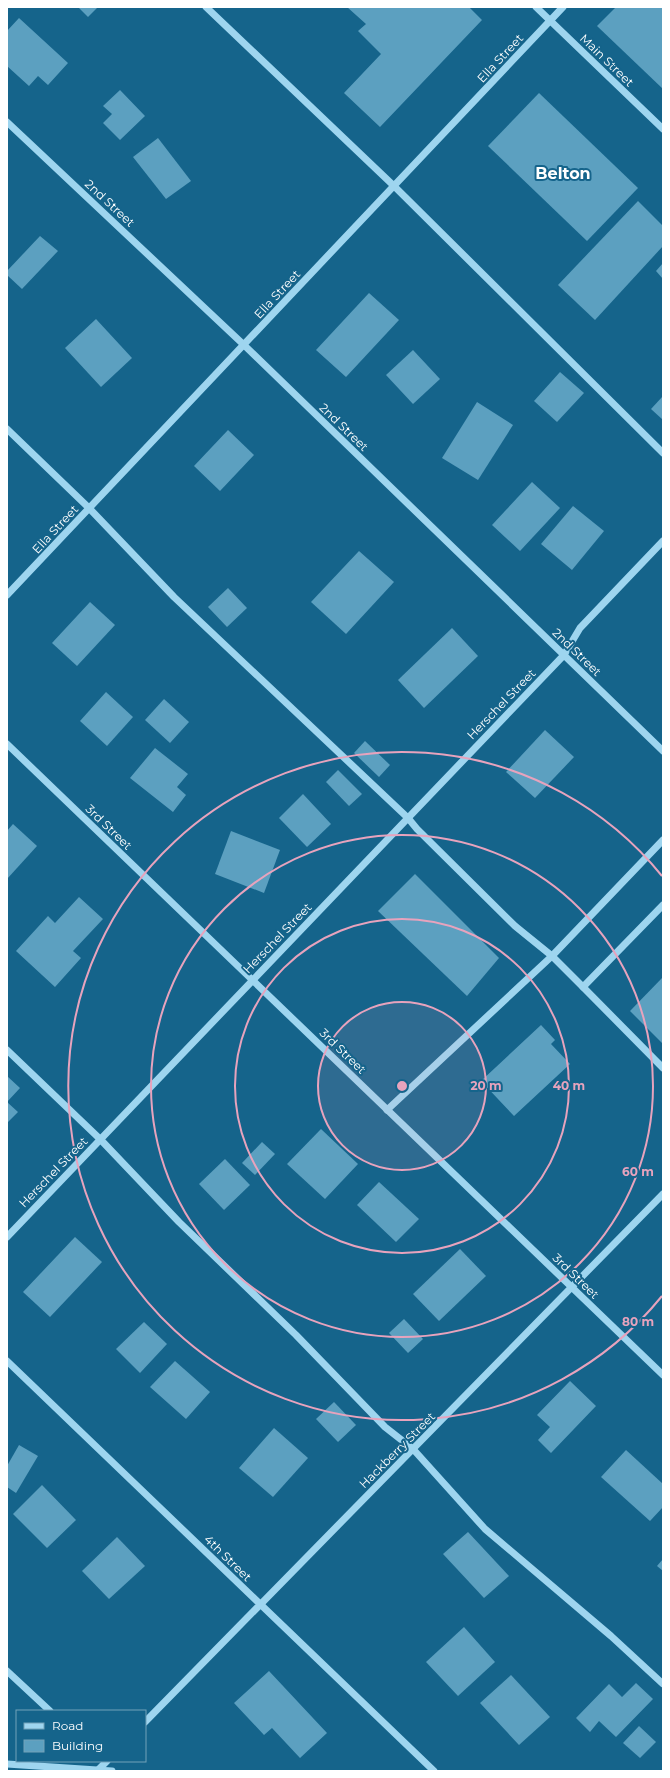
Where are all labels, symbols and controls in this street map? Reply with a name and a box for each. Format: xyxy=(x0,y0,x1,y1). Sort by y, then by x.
street label: Ella Street xyxy=(474,30,526,85)
street label: Main Street xyxy=(577,31,637,90)
district label: Belton xyxy=(535,164,591,183)
street label: 2nd Street xyxy=(82,176,138,230)
street label: Ella Street xyxy=(251,266,303,321)
street label: 2nd Street xyxy=(316,400,372,454)
street label: Ella Street xyxy=(29,501,81,556)
street label: 2nd Street xyxy=(549,625,605,679)
street label: Herschel Street xyxy=(464,665,539,742)
street label: 3rd Street xyxy=(83,801,136,853)
street label: Herschel Street xyxy=(240,899,315,976)
street label: 3rd Street xyxy=(317,1025,370,1077)
text: 20 m xyxy=(470,1078,502,1093)
text: 40 m xyxy=(553,1078,585,1093)
centre of rings xyxy=(395,1079,409,1093)
street label: Herschel Street xyxy=(16,1133,91,1210)
text: 60 m xyxy=(622,1164,654,1179)
street label: 3rd Street xyxy=(550,1250,603,1302)
text: 80 m xyxy=(622,1314,654,1329)
street label: Hackberry Street xyxy=(356,1409,438,1491)
street label: 4th Street xyxy=(201,1532,255,1584)
legend xyxy=(16,1710,146,1762)
text: Road xyxy=(52,1718,83,1733)
text: Building xyxy=(52,1738,103,1753)

